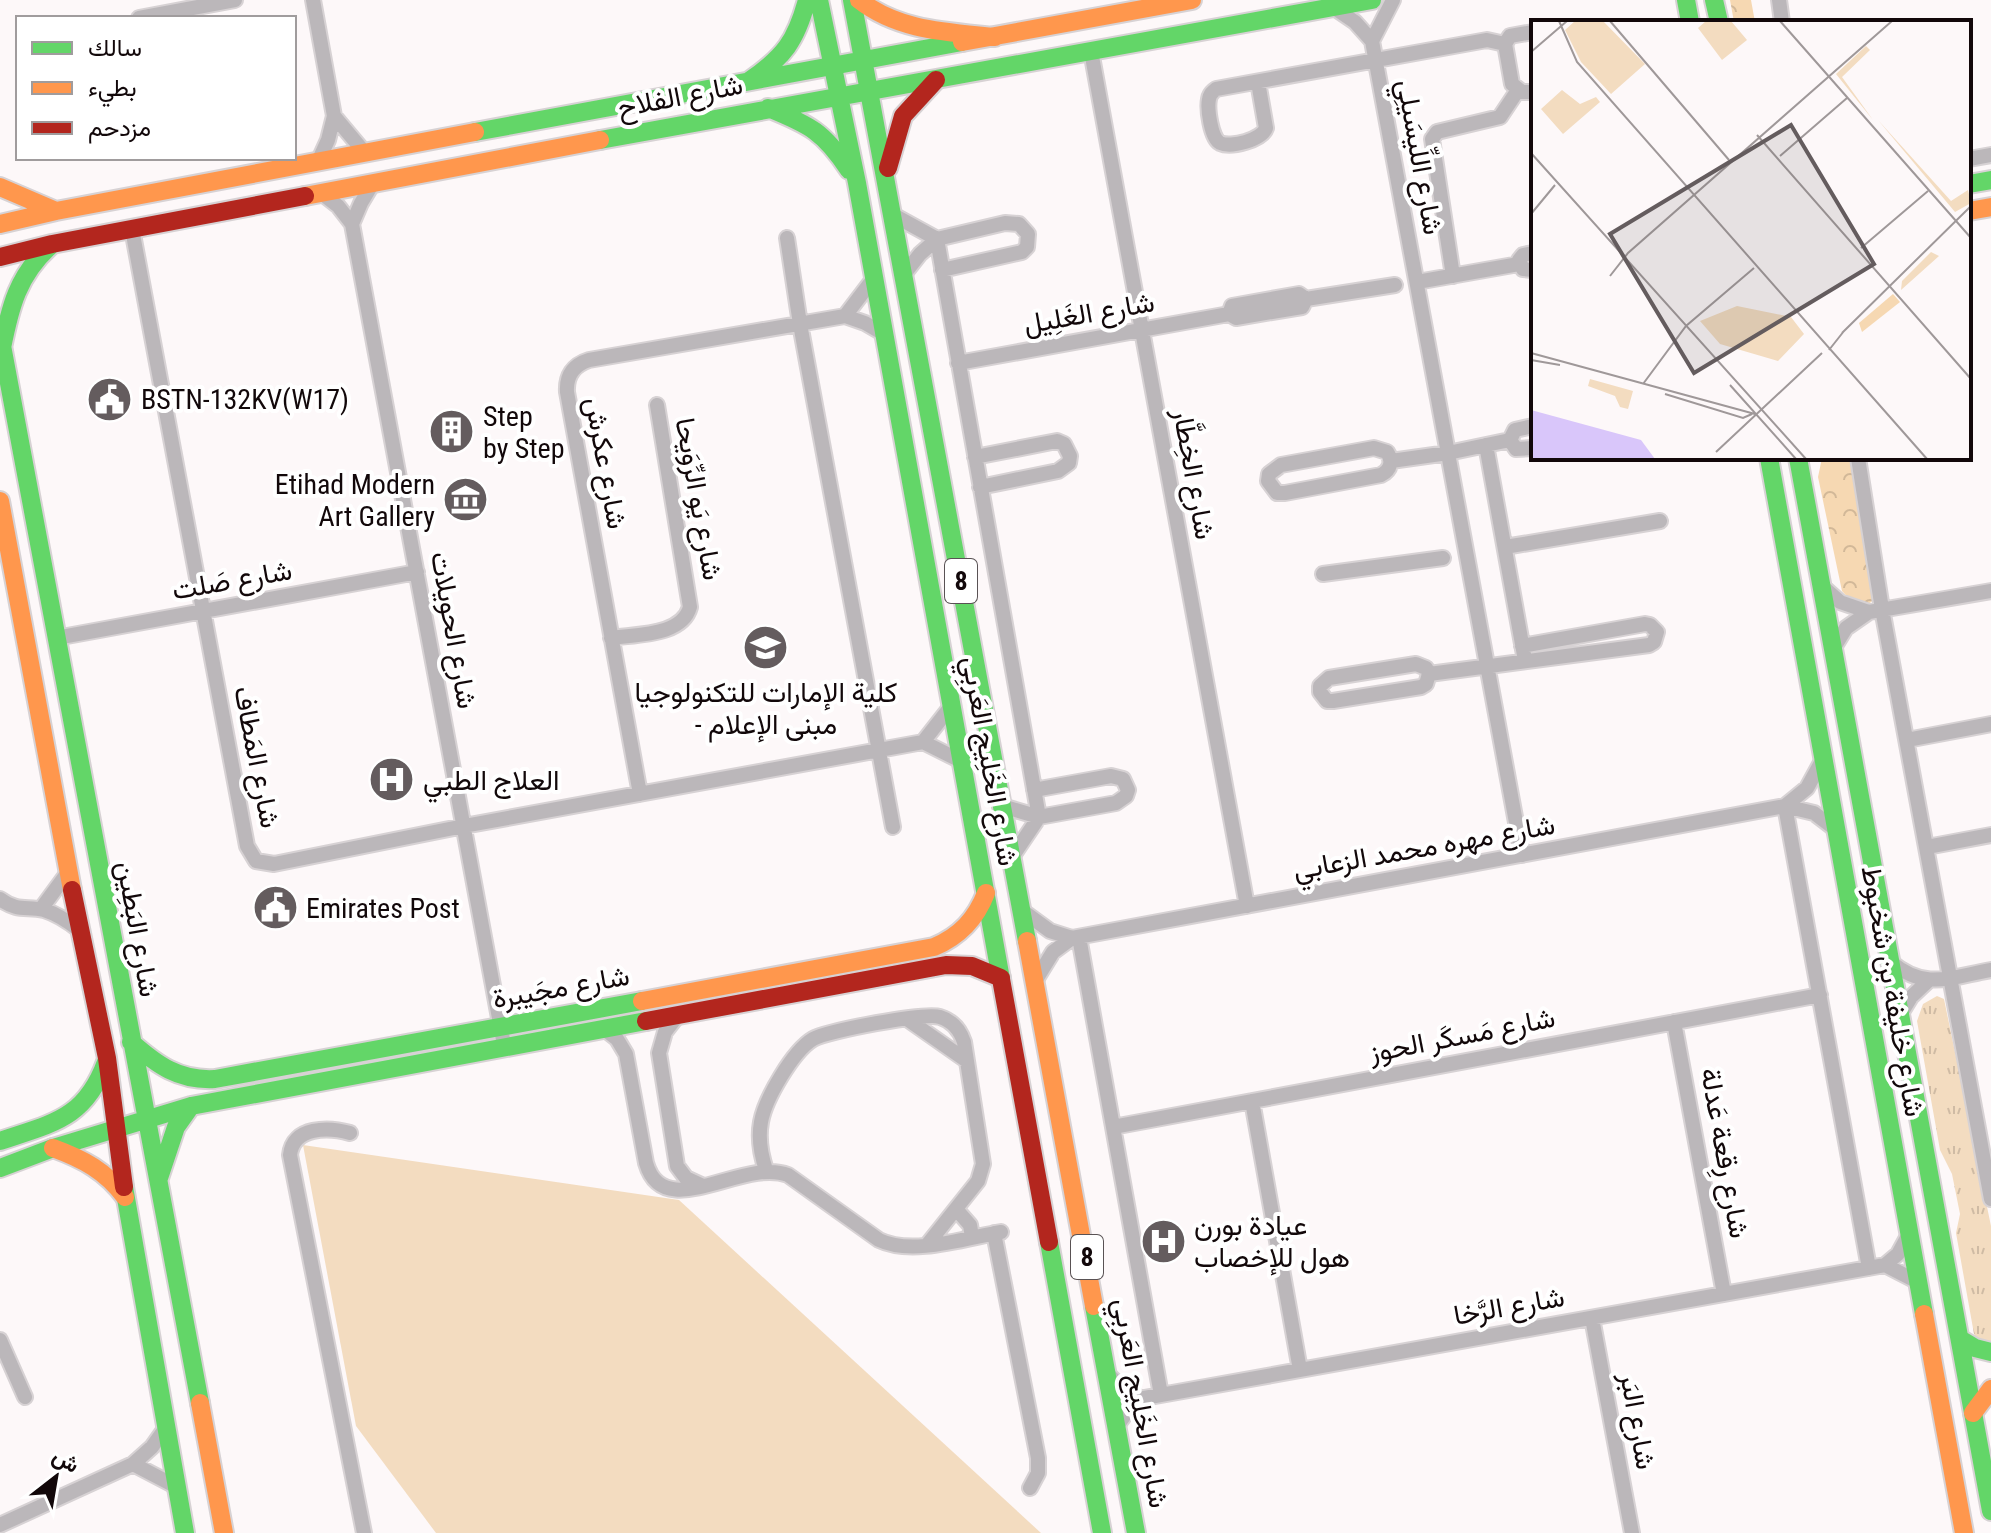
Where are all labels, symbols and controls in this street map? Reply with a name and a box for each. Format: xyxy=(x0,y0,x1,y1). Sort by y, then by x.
legend xyxy=(16,16,296,160)
inset map xyxy=(1531,20,1971,460)
text: سالك xyxy=(88,34,142,62)
street label: شارع الفلاح xyxy=(615,68,746,126)
text: بطيء xyxy=(88,74,137,107)
street label: شارع اللِّيسَيلِي xyxy=(1384,76,1454,238)
text: مزدحم xyxy=(88,114,151,144)
street label: شارع الغَلِيل xyxy=(1021,285,1157,343)
public building icon: BSTN-132KV(W17) xyxy=(86,375,134,423)
place label: BSTN-132KV(W17) xyxy=(141,383,349,416)
street label: شارع عكرش xyxy=(576,394,634,532)
place label: Step by Step xyxy=(483,400,564,465)
street label: شارع الخِطَّار xyxy=(1164,404,1226,542)
building icon: Step by Step xyxy=(428,408,476,456)
street label: شارع يَو الرِّوَيحا xyxy=(667,415,730,583)
place label: Etihad Modern Art Gallery xyxy=(275,468,435,533)
museum icon: Etihad Modern Art Gallery xyxy=(442,476,490,524)
street label: شارع الحويلات xyxy=(422,549,484,711)
street label: شارع صَلت xyxy=(170,553,295,609)
road number: 8 xyxy=(945,559,977,603)
school or university icon: كلية الإمارات للتكنولوجيا - مبنى الإعلام xyxy=(742,624,790,672)
street label: شارع الخَلِيج العَربِي xyxy=(949,654,1025,869)
place label: كلية الإمارات للتكنولوجيا - مبنى الإعلام xyxy=(635,676,897,743)
street label: شارع المَطاف xyxy=(225,683,287,831)
hospital icon: العلاج الطبي xyxy=(368,756,416,804)
place label: العلاج الطبي xyxy=(423,764,560,803)
street label: شارع مهره محمد الزعابي xyxy=(1291,808,1559,892)
street label: شارع البَطِين xyxy=(108,859,166,1000)
street label: شارع خليفة بن شخبوط xyxy=(1853,863,1931,1119)
public building icon: Emirates Post xyxy=(251,884,299,932)
place label: Emirates Post xyxy=(306,892,460,925)
street label: شارع مجَيبرة xyxy=(490,959,632,1017)
street label: شارع مَسكَر الحوز xyxy=(1365,1001,1558,1071)
street label: شارع رِقعة عَدلة xyxy=(1689,1065,1756,1242)
place label: عيادة بورن هول للإخصاب xyxy=(1194,1209,1350,1276)
hospital icon: عيادة بورن هول للإخصاب xyxy=(1139,1217,1187,1265)
road number: 8 xyxy=(1071,1235,1103,1279)
street label: شارع الرَّخا xyxy=(1451,1280,1567,1334)
street label: شارع الخَلِيج العَربِي xyxy=(1100,1296,1176,1511)
street label: شارع البَر xyxy=(1611,1369,1663,1472)
north arrow xyxy=(16,1437,96,1517)
text: ش xyxy=(48,1443,84,1479)

